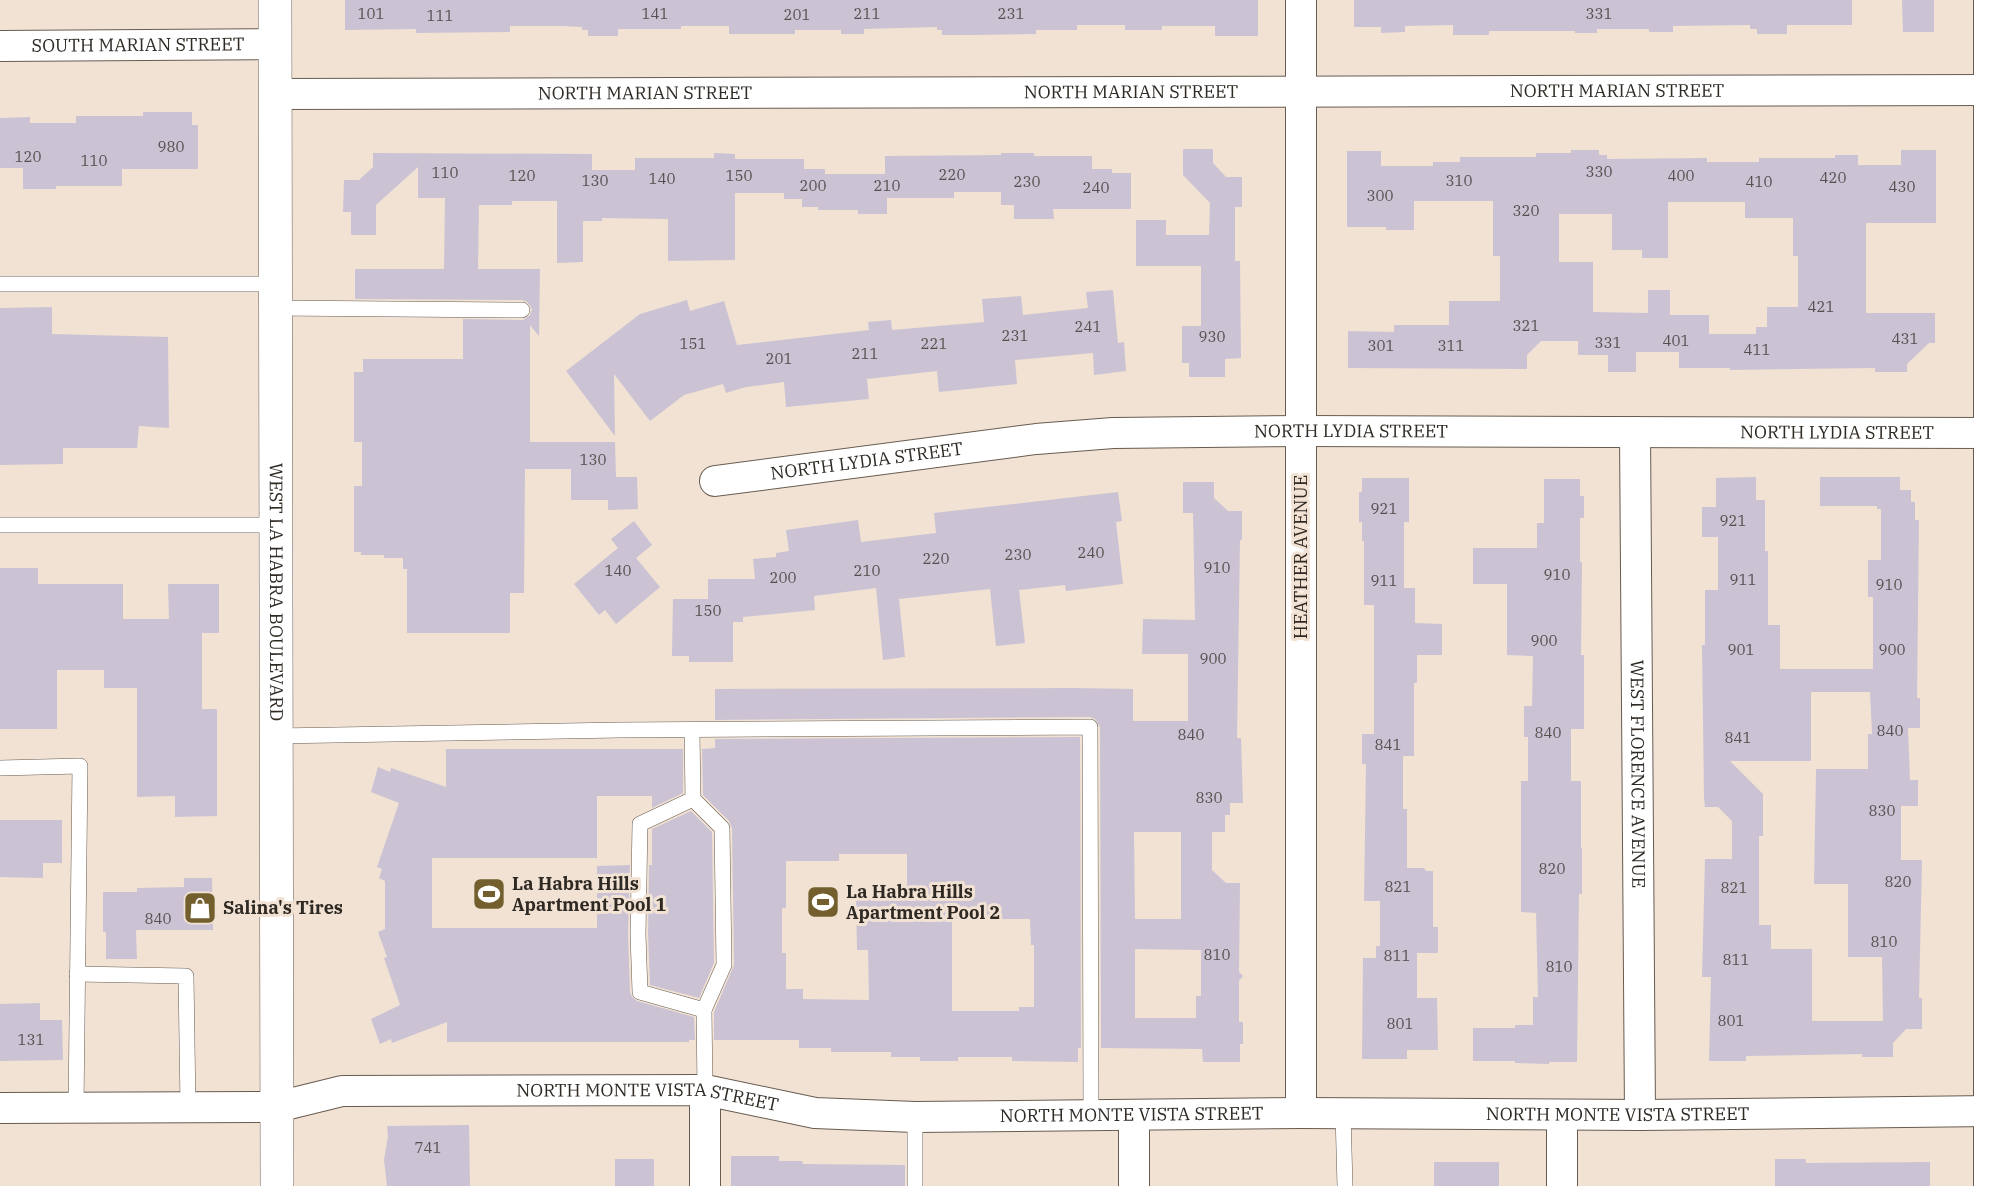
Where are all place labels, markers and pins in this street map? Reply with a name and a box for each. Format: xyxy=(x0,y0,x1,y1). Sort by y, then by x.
place label: La Habra Hills Apartment Pool 1 xyxy=(512,872,667,916)
sports icon: La Habra Hills Apartment Pool 1 xyxy=(471,876,507,912)
place label: La Habra Hills Apartment Pool 2 xyxy=(846,880,1000,924)
sports icon: La Habra Hills Apartment Pool 2 xyxy=(805,884,841,920)
shop icon: Salina's Tires xyxy=(182,890,218,926)
place label: Salina's Tires xyxy=(223,896,343,919)

